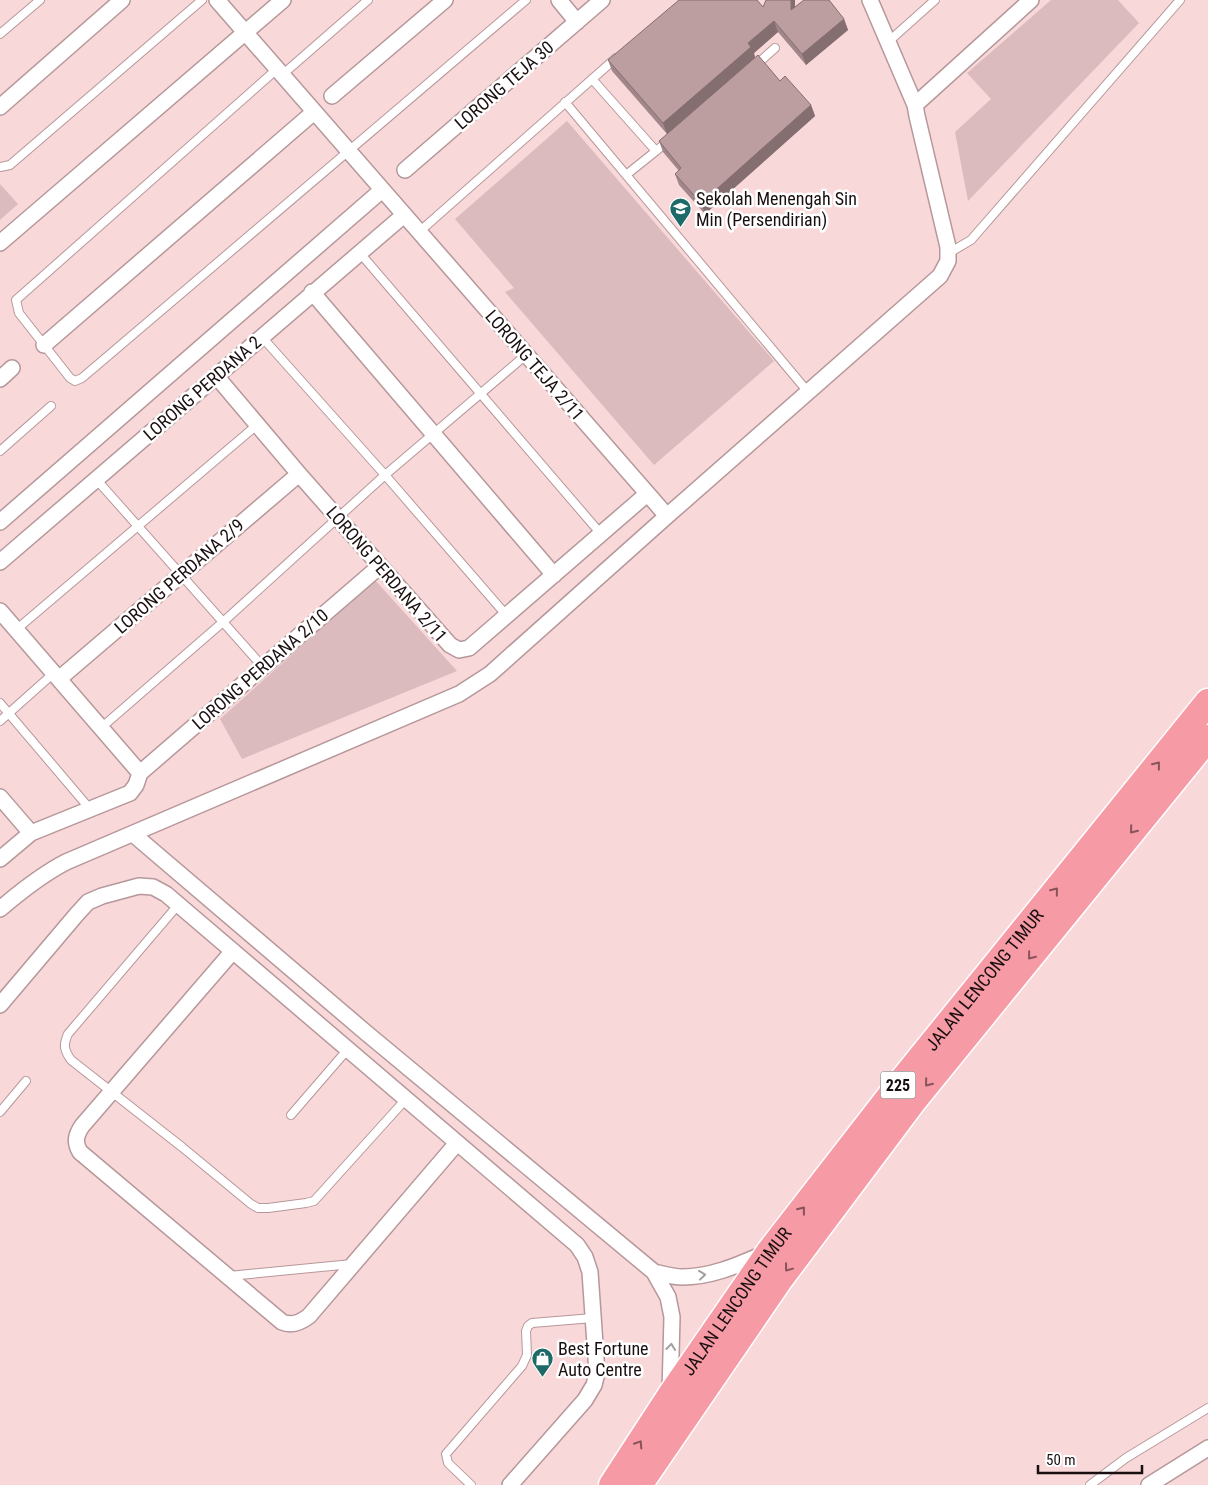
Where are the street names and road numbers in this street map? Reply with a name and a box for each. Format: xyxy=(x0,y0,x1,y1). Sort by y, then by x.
street label: LORONG TEJA 30 xyxy=(450,36,558,134)
street label: LORONG TEJA 2/11 xyxy=(481,305,589,425)
street label: LORONG PERDANA 2 xyxy=(139,331,265,445)
street label: LORONG PERDANA 2/11 xyxy=(322,502,452,646)
street label: LORONG PERDANA 2/9 xyxy=(110,514,248,638)
street label: LORONG PERDANA 2/10 xyxy=(188,604,332,734)
street label: JALAN LENCONG TIMUR xyxy=(920,904,1048,1054)
road number: 225 xyxy=(880,1072,916,1098)
street label: JALAN LENCONG TIMUR xyxy=(677,1222,795,1379)

